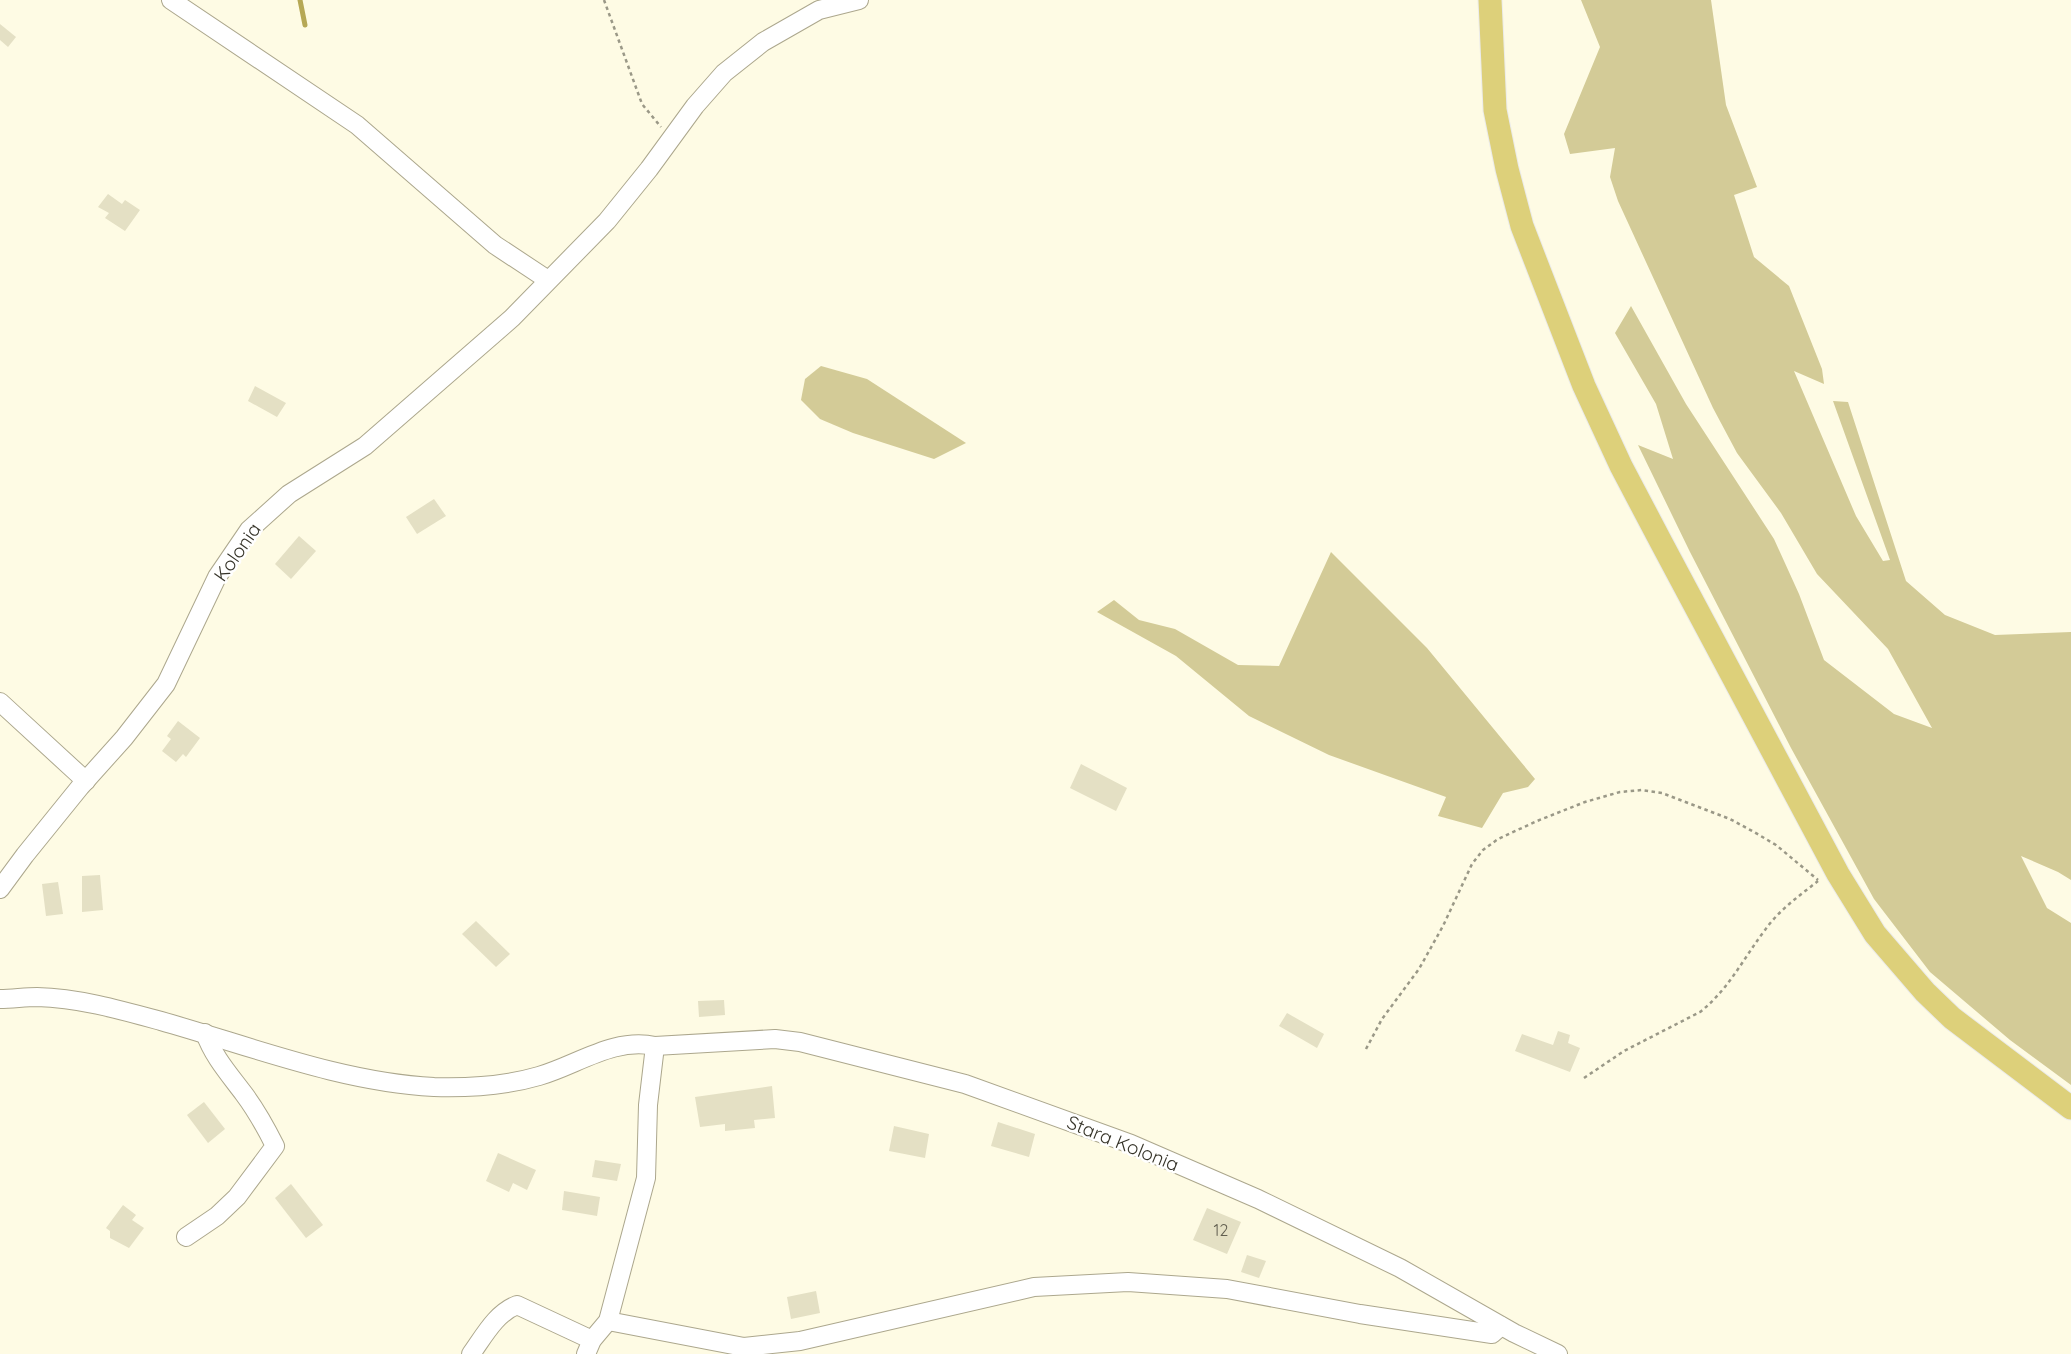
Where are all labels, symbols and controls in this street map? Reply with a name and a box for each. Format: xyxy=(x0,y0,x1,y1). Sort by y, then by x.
street label: Kolonia xyxy=(208,518,266,586)
street label: Stara Kolonia xyxy=(1064,1110,1182,1176)
house number: 12 xyxy=(1214,1220,1229,1240)

